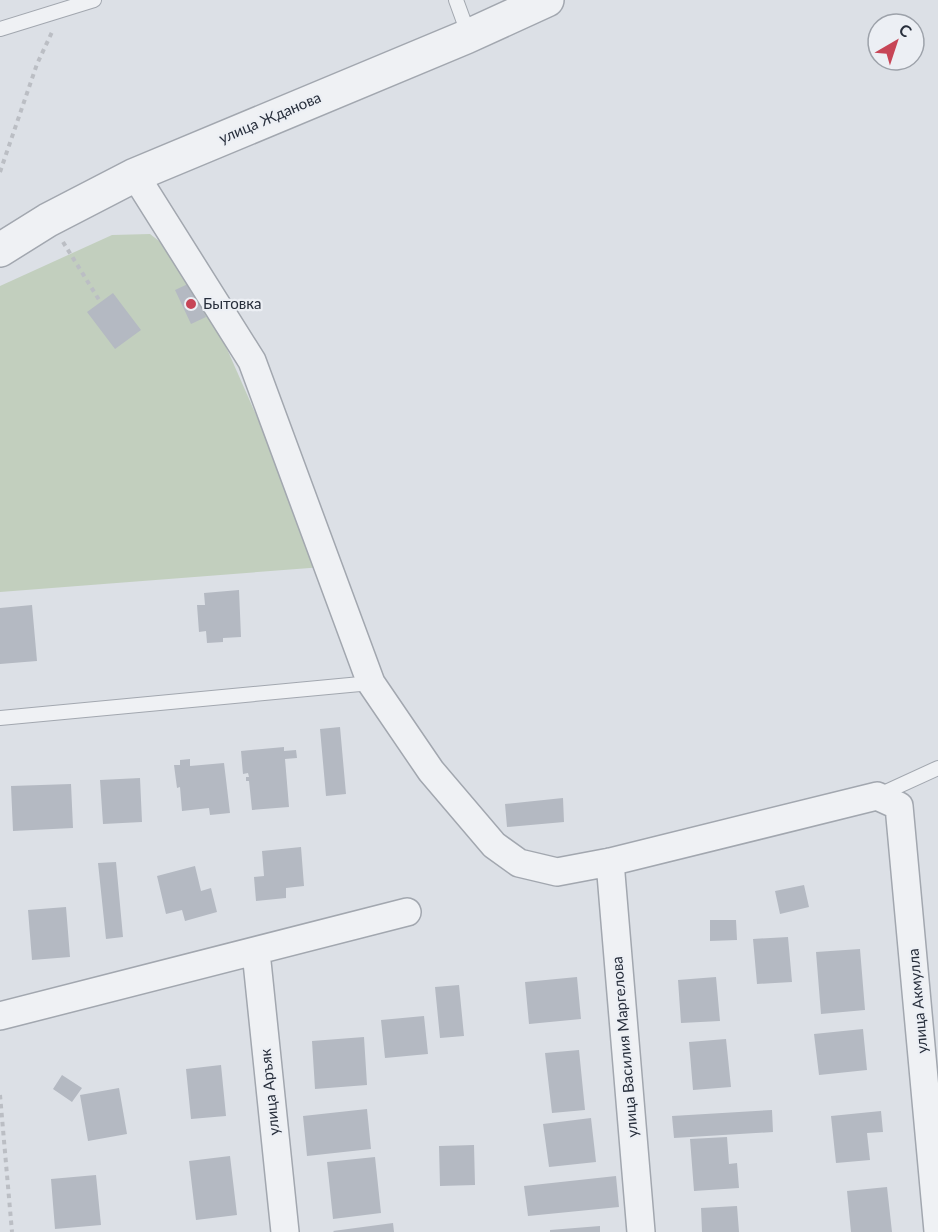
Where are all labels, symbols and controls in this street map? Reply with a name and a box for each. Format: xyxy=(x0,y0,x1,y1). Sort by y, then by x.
north arrow xyxy=(866,12,926,72)
text: С xyxy=(896,19,916,41)
street label: улица Жданова xyxy=(216,87,323,147)
place label: Бытовка xyxy=(203,294,261,312)
marker: Бытовка xyxy=(184,297,198,311)
street label: улица Акмулла xyxy=(903,948,931,1054)
street label: улица Василия Маргелова xyxy=(607,956,641,1138)
street label: улица Аръяк xyxy=(255,1048,283,1136)

